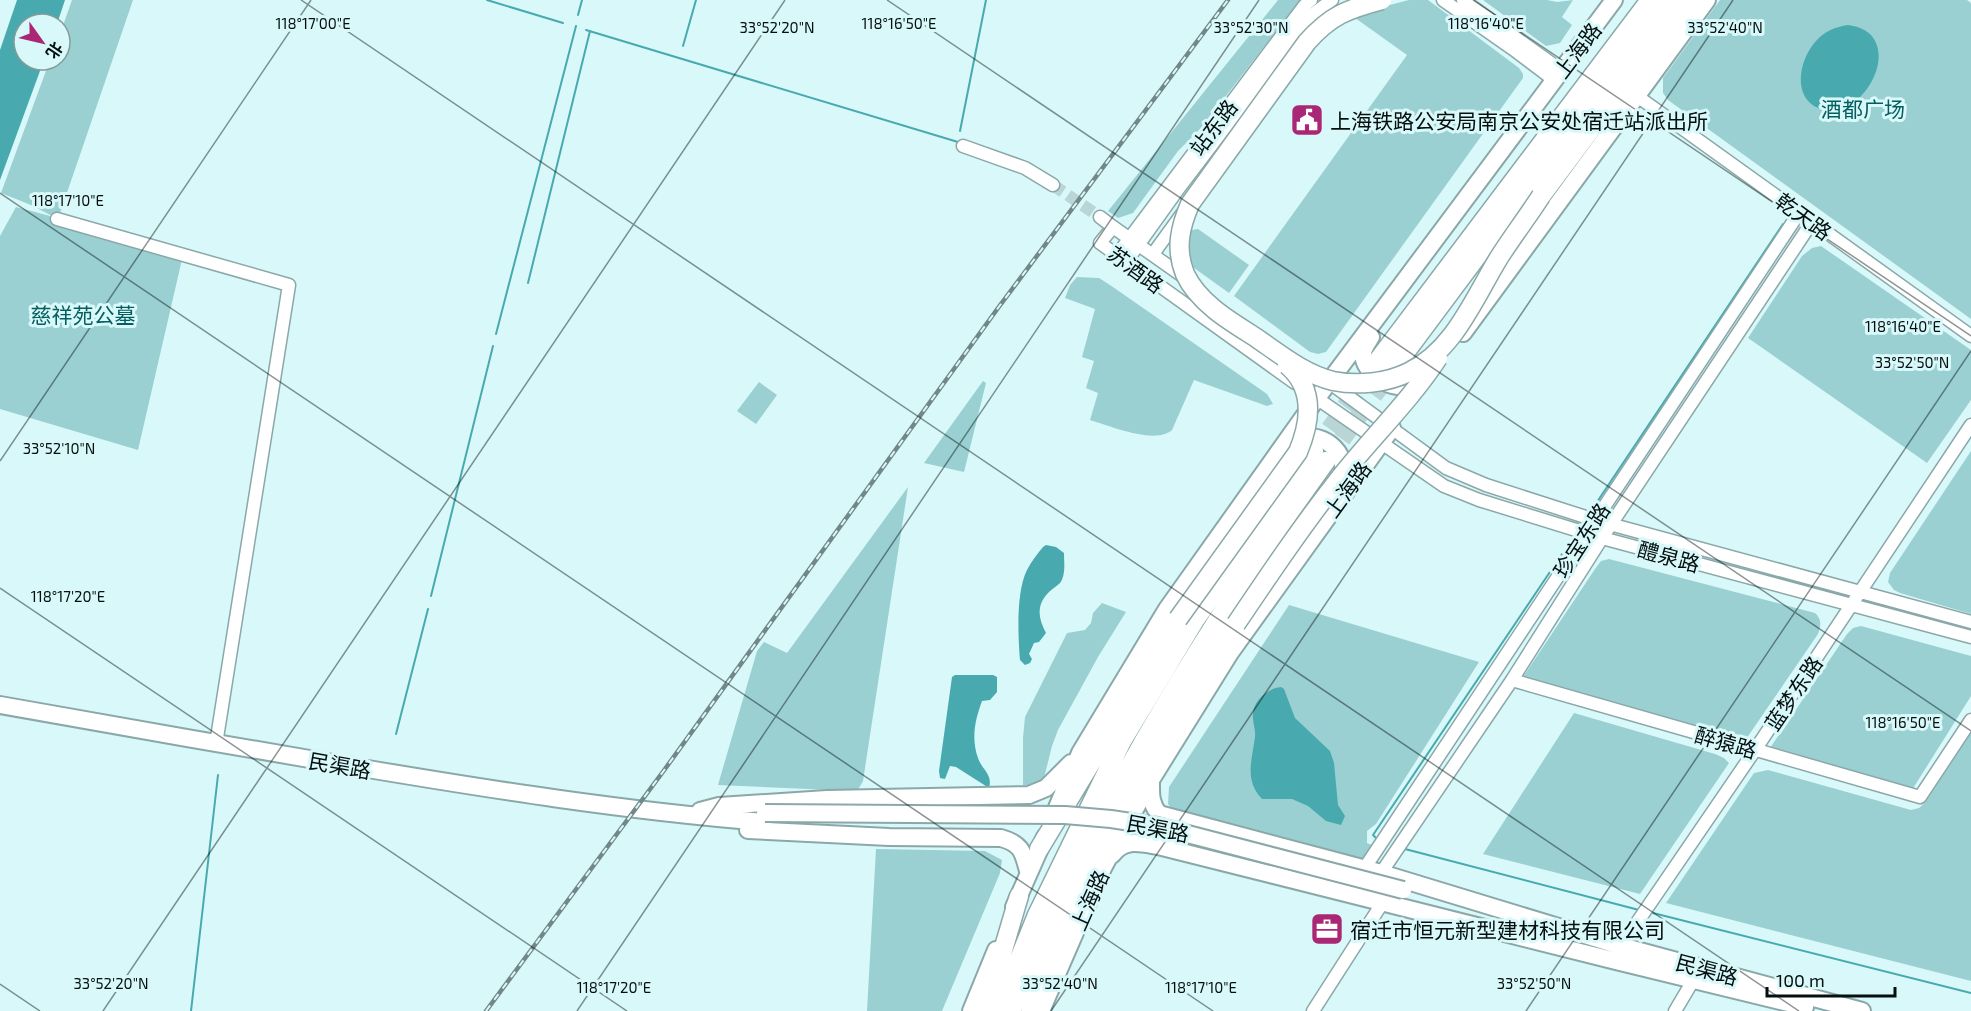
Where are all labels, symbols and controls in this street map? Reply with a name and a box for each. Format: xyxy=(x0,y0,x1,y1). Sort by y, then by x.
north arrow xyxy=(12,12,72,72)
text: 118°17'00"E xyxy=(275,14,351,32)
text: 118°16'50"E xyxy=(862,14,936,32)
text: 118°16'40"E xyxy=(1448,14,1524,32)
street label: 上海路 xyxy=(1548,17,1606,83)
text: 33°52'20"N xyxy=(739,18,815,36)
text: 33°52'30"N xyxy=(1214,18,1289,36)
text: 33°52'40"N xyxy=(1687,18,1763,36)
text: 北 xyxy=(42,39,67,63)
street label: 站东路 xyxy=(1184,94,1242,160)
park label: 酒都广场 xyxy=(1821,96,1905,121)
public building icon: 上海铁路公安局南京公安处宿迁站派出所 xyxy=(1289,102,1325,138)
place label: 上海铁路公安局南京公安处宿迁站派出所 xyxy=(1330,108,1708,133)
street label: 乾天路 xyxy=(1771,187,1837,245)
text: 118°17'10"E xyxy=(32,191,104,209)
street label: 苏酒路 xyxy=(1103,240,1169,298)
park label: 慈祥苑公墓 xyxy=(31,302,136,327)
text: 118°16'40"E xyxy=(1865,317,1941,335)
text: 33°52'50"N xyxy=(1875,353,1949,371)
text: 33°52'10"N xyxy=(23,439,95,457)
street label: 上海路 xyxy=(1318,456,1376,522)
street label: 珍宝东路 xyxy=(1548,498,1614,582)
street label: 醴泉路 xyxy=(1635,536,1703,576)
text: 118°17'20"E xyxy=(31,587,105,605)
street label: 蓝梦东路 xyxy=(1759,651,1827,735)
text: 118°16'50"E xyxy=(1866,713,1940,731)
street label: 醉猿路 xyxy=(1692,721,1760,763)
street label: 民渠路 xyxy=(307,747,373,783)
street label: 民渠路 xyxy=(1125,810,1191,846)
street label: 上海路 xyxy=(1065,866,1113,934)
office icon: 宿迁市恒元新型建材科技有限公司 xyxy=(1309,911,1345,947)
place label: 宿迁市恒元新型建材科技有限公司 xyxy=(1350,917,1665,942)
street label: 民渠路 xyxy=(1673,949,1741,989)
scale bar xyxy=(1767,960,1894,998)
text: 100 m xyxy=(1776,969,1825,991)
text: 33°52'20"N xyxy=(73,974,149,992)
text: 33°52'40"N xyxy=(1022,974,1098,992)
text: 33°52'50"N xyxy=(1497,974,1571,992)
text: 118°17'20"E xyxy=(577,978,651,996)
text: 118°17'10"E xyxy=(1165,978,1237,996)

